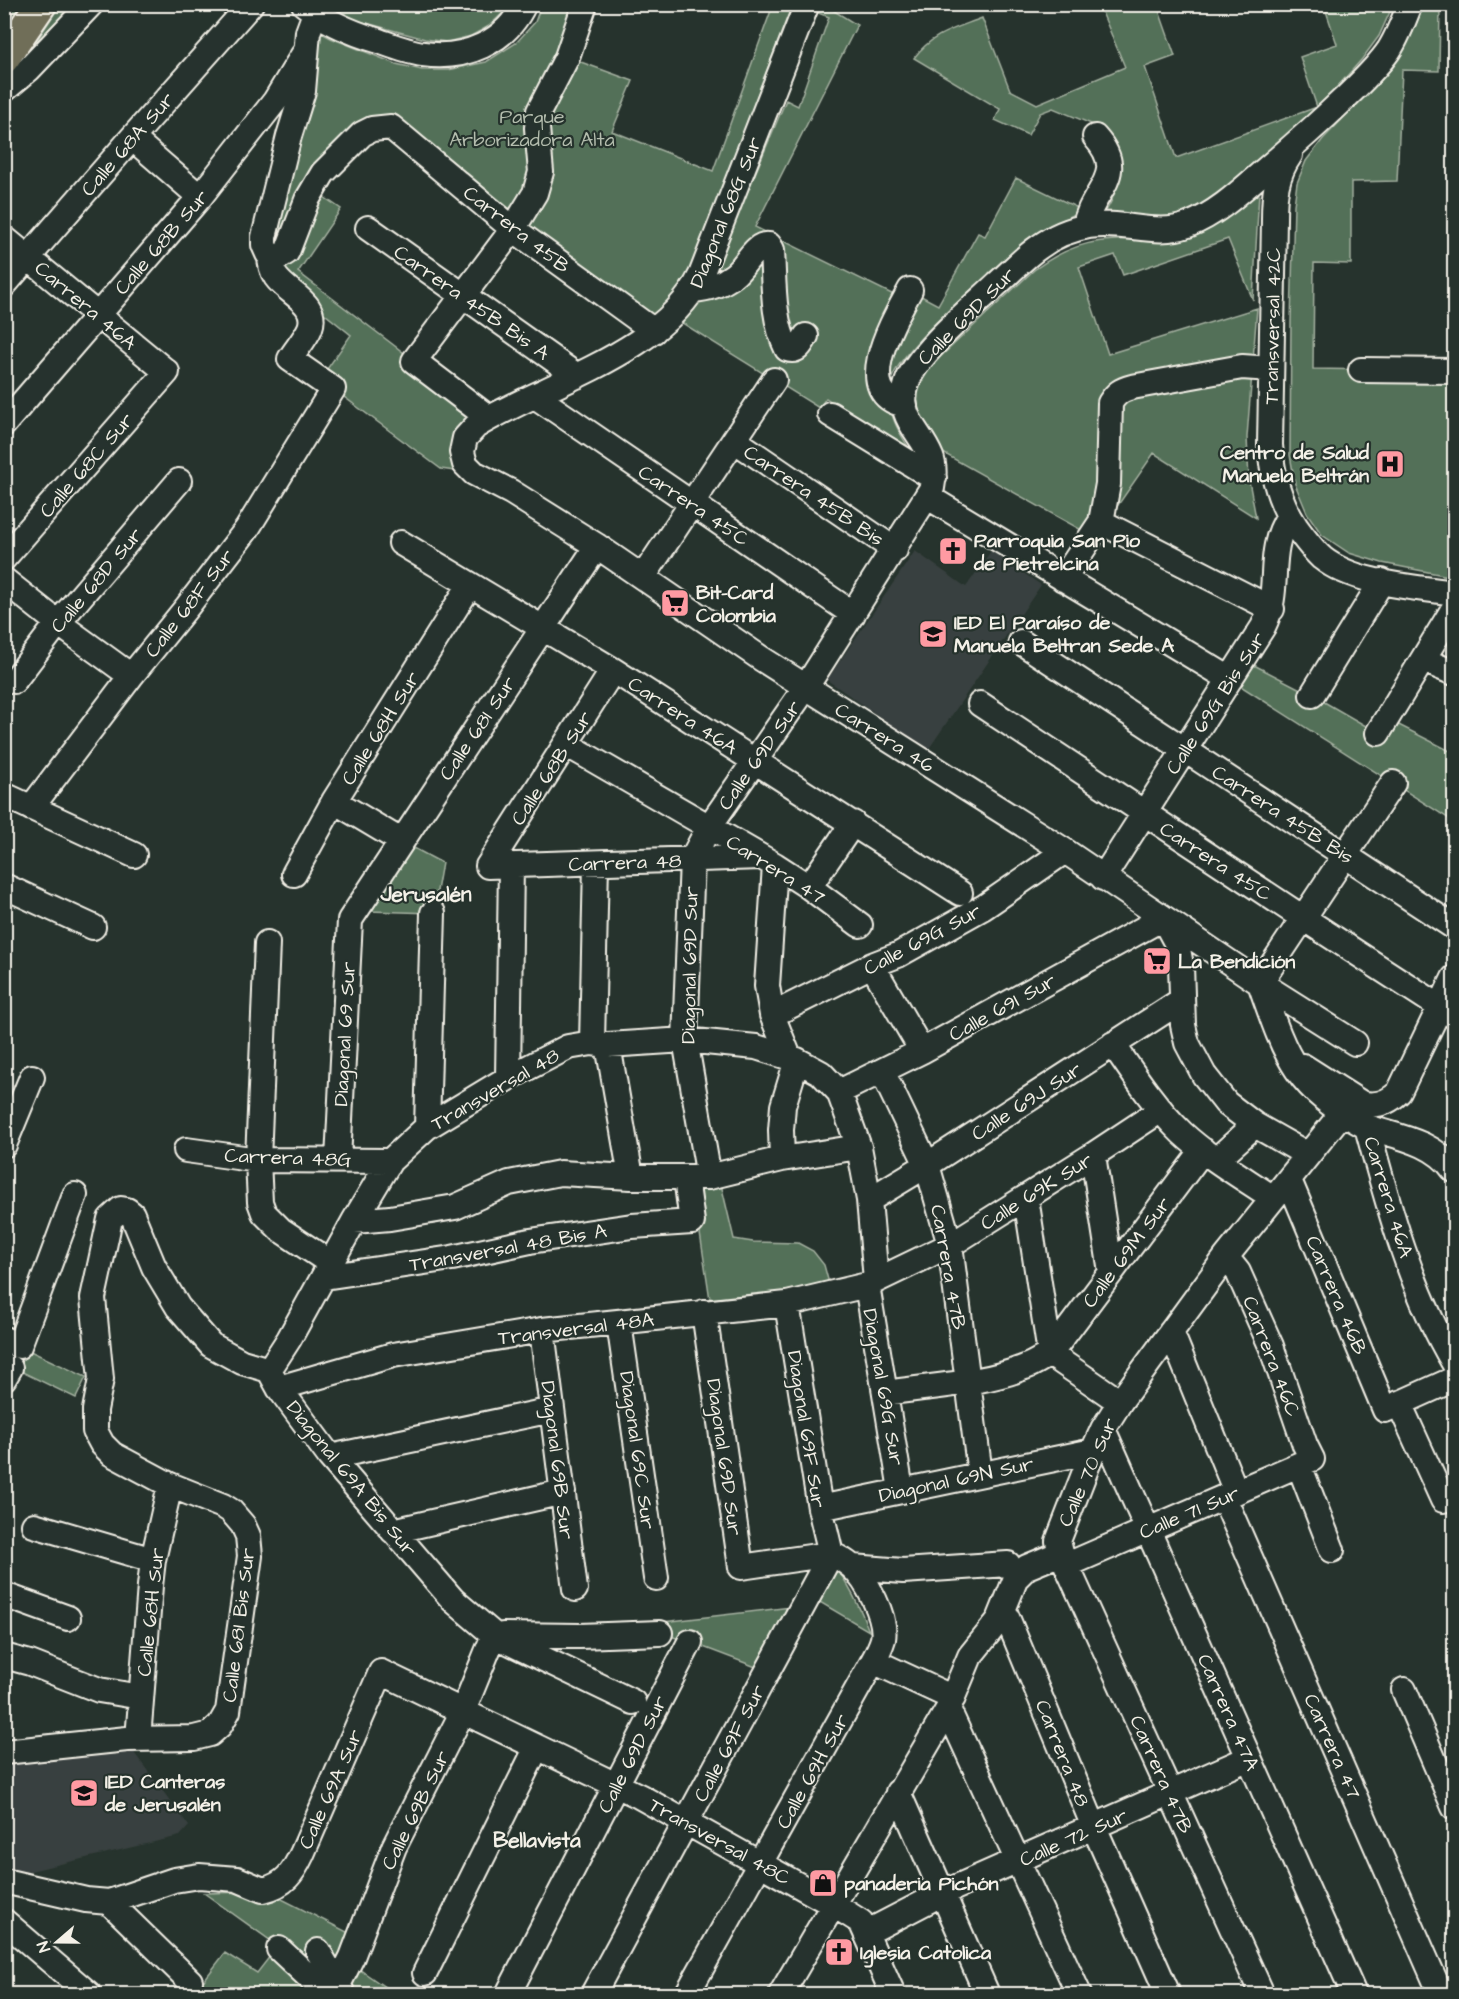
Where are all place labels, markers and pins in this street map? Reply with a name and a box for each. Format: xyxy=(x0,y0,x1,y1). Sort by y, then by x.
place label: Centro de Salud Manuela Beltrán xyxy=(1220,439,1370,490)
hospital icon: Centro de Salud Manuela Beltrán xyxy=(1374,448,1406,480)
place label: Parroquia San Pio de Pietrelcina xyxy=(973,527,1141,578)
church icon: Parroquia San Pio de Pietrelcina xyxy=(937,535,969,567)
place label: Bit-Card Colombia xyxy=(696,579,777,630)
supermarket icon: Bit-Card Colombia xyxy=(659,587,691,619)
place label: IED El Paraíso de Manuela Beltran Sede A xyxy=(954,609,1174,660)
school or university icon: IED El Paraíso de Manuela Beltran Sede A xyxy=(917,618,949,650)
supermarket icon: La Bendición xyxy=(1141,945,1173,977)
place label: La Bendición xyxy=(1178,948,1295,976)
place label: IED Canteras de Jerusalén xyxy=(104,1768,225,1819)
school or university icon: IED Canteras de Jerusalén xyxy=(68,1777,100,1809)
shop icon: panaderia Pichón xyxy=(807,1867,839,1899)
place label: panaderia Pichón xyxy=(844,1870,998,1898)
church icon: Iglesia Catolica xyxy=(823,1936,855,1968)
place label: Iglesia Catolica xyxy=(860,1939,992,1968)

